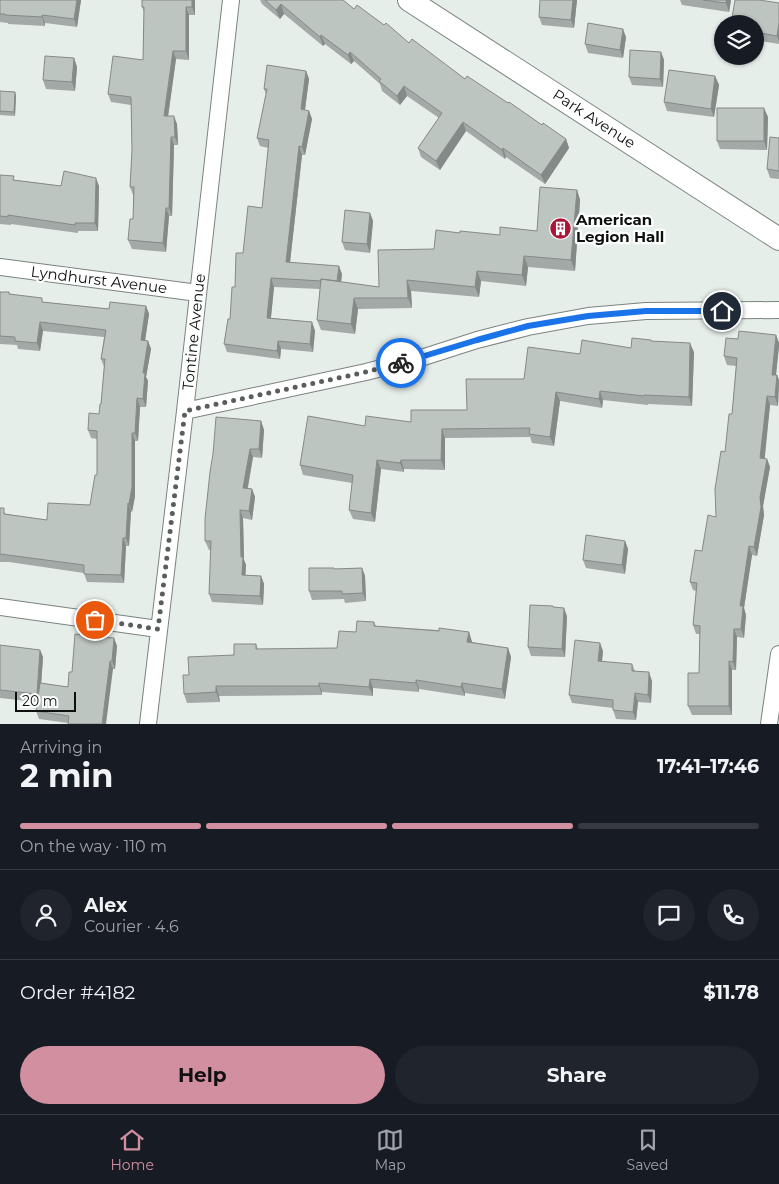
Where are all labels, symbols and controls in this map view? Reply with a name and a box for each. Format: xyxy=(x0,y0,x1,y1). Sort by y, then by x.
map controls xyxy=(714,15,764,65)
button: layers xyxy=(714,15,764,65)
street label: Park Avenue xyxy=(549,85,639,152)
place label: American Legion Hall xyxy=(575,210,664,246)
building icon: American Legion Hall xyxy=(548,217,572,241)
street label: Lyndhurst Avenue xyxy=(30,262,168,297)
street label: Tontine Avenue xyxy=(178,273,209,391)
pin xyxy=(701,290,743,332)
icon: home xyxy=(708,297,736,325)
courier xyxy=(376,338,426,388)
icon: bike xyxy=(387,349,415,377)
pin xyxy=(74,599,116,641)
icon: bag xyxy=(81,606,109,634)
scale bar xyxy=(15,689,76,712)
text: 20 m xyxy=(22,692,58,710)
text: Arriving in xyxy=(20,738,102,757)
text: 17:41–17:46 xyxy=(657,755,759,778)
text: 2 min xyxy=(20,756,113,795)
text: On the way · 110 m xyxy=(20,837,167,856)
button: person xyxy=(20,889,72,941)
button: chat xyxy=(643,889,695,941)
button: phone xyxy=(707,889,759,941)
text: Alex xyxy=(84,894,127,917)
text: Courier · 4.6 xyxy=(84,917,179,936)
text: Order #4182 xyxy=(20,981,135,1004)
text: $11.78 xyxy=(704,981,759,1004)
button: Help xyxy=(20,1046,385,1104)
button: Share xyxy=(395,1046,759,1104)
tab: Home xyxy=(110,1126,154,1174)
tab: Map xyxy=(375,1126,406,1174)
tab: Saved xyxy=(627,1126,669,1174)

